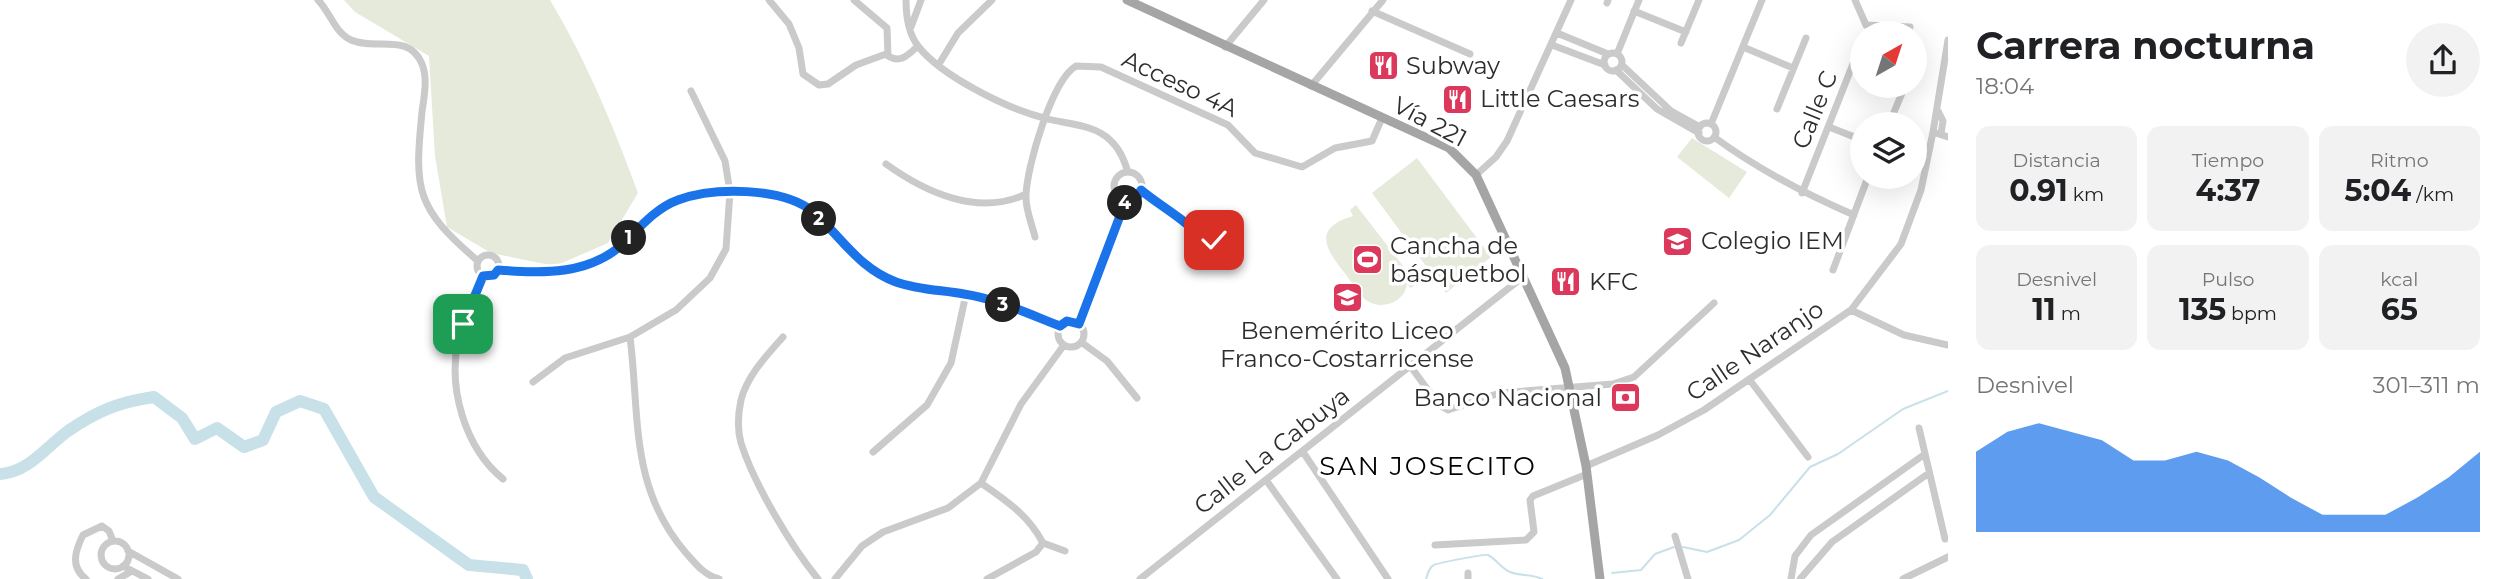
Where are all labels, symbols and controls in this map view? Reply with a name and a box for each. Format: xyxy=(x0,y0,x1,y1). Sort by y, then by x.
north arrow xyxy=(1850,21,1927,98)
map controls xyxy=(1850,21,1927,189)
text: Carrera nocturna xyxy=(1976,22,2315,69)
button: share xyxy=(2406,23,2480,97)
street label: Acceso 4A xyxy=(1118,44,1243,123)
restaurant icon: Subway xyxy=(1366,49,1400,83)
place label: Subway xyxy=(1406,51,1500,80)
street label: Calle C xyxy=(1786,67,1843,153)
text: 18:04 xyxy=(1976,72,2034,100)
restaurant icon: Little Caesars xyxy=(1440,82,1474,116)
place label: Little Caesars xyxy=(1480,84,1639,113)
street label: Vía 221 xyxy=(1388,90,1472,153)
button: layers xyxy=(1850,112,1927,189)
text: Distancia xyxy=(2012,149,2101,172)
text: Tiempo xyxy=(2192,149,2264,172)
text: Ritmo xyxy=(2370,149,2429,172)
text: 0.91 xyxy=(2009,172,2068,209)
text: 4:37 xyxy=(2196,172,2260,209)
text: 5:04 xyxy=(2345,172,2411,209)
text: km xyxy=(2068,183,2104,206)
text: /km xyxy=(2411,183,2454,206)
pin: 4 xyxy=(1108,186,1142,220)
text: 4 xyxy=(1118,191,1131,214)
pin: 2 xyxy=(802,202,836,236)
text: 2 xyxy=(813,207,824,230)
pin xyxy=(1184,210,1244,270)
pin: 1 xyxy=(612,220,646,256)
icon: check xyxy=(1195,221,1233,259)
school or university icon: Colegio IEM xyxy=(1661,224,1695,258)
text: 1 xyxy=(625,226,632,249)
place label: Colegio IEM xyxy=(1701,226,1844,255)
place label: Cancha de básquetbol xyxy=(1390,231,1526,288)
sports icon: Cancha de básquetbol xyxy=(1350,243,1384,277)
restaurant icon: KFC xyxy=(1549,265,1583,299)
place label: KFC xyxy=(1589,267,1638,296)
text: Desnivel xyxy=(2016,268,2097,291)
text: Pulso xyxy=(2202,268,2254,291)
text: kcal xyxy=(2380,268,2418,291)
school or university icon: Benemérito Liceo Franco-Costarricense xyxy=(1330,280,1364,314)
pin: 3 xyxy=(986,288,1020,322)
text: 11 xyxy=(2032,291,2056,328)
text: 135 xyxy=(2179,291,2226,328)
text: 65 xyxy=(2381,291,2418,328)
text: 3 xyxy=(997,293,1008,316)
pin xyxy=(433,294,493,354)
street label: Calle Naranjo xyxy=(1681,294,1829,407)
text: m xyxy=(2056,302,2081,325)
text: bpm xyxy=(2226,302,2277,325)
icon: arrive xyxy=(444,305,482,343)
place label: Benemérito Liceo Franco-Costarricense xyxy=(1220,316,1474,373)
text: Desnivel xyxy=(1976,371,2074,399)
text: 301–311 m xyxy=(2372,371,2480,399)
street label: Calle La Cabuya xyxy=(1188,381,1355,520)
bank icon: Banco Nacional xyxy=(1608,381,1642,415)
place label: Banco Nacional xyxy=(1414,383,1602,412)
district label: SAN JOSECITO xyxy=(1319,450,1537,482)

